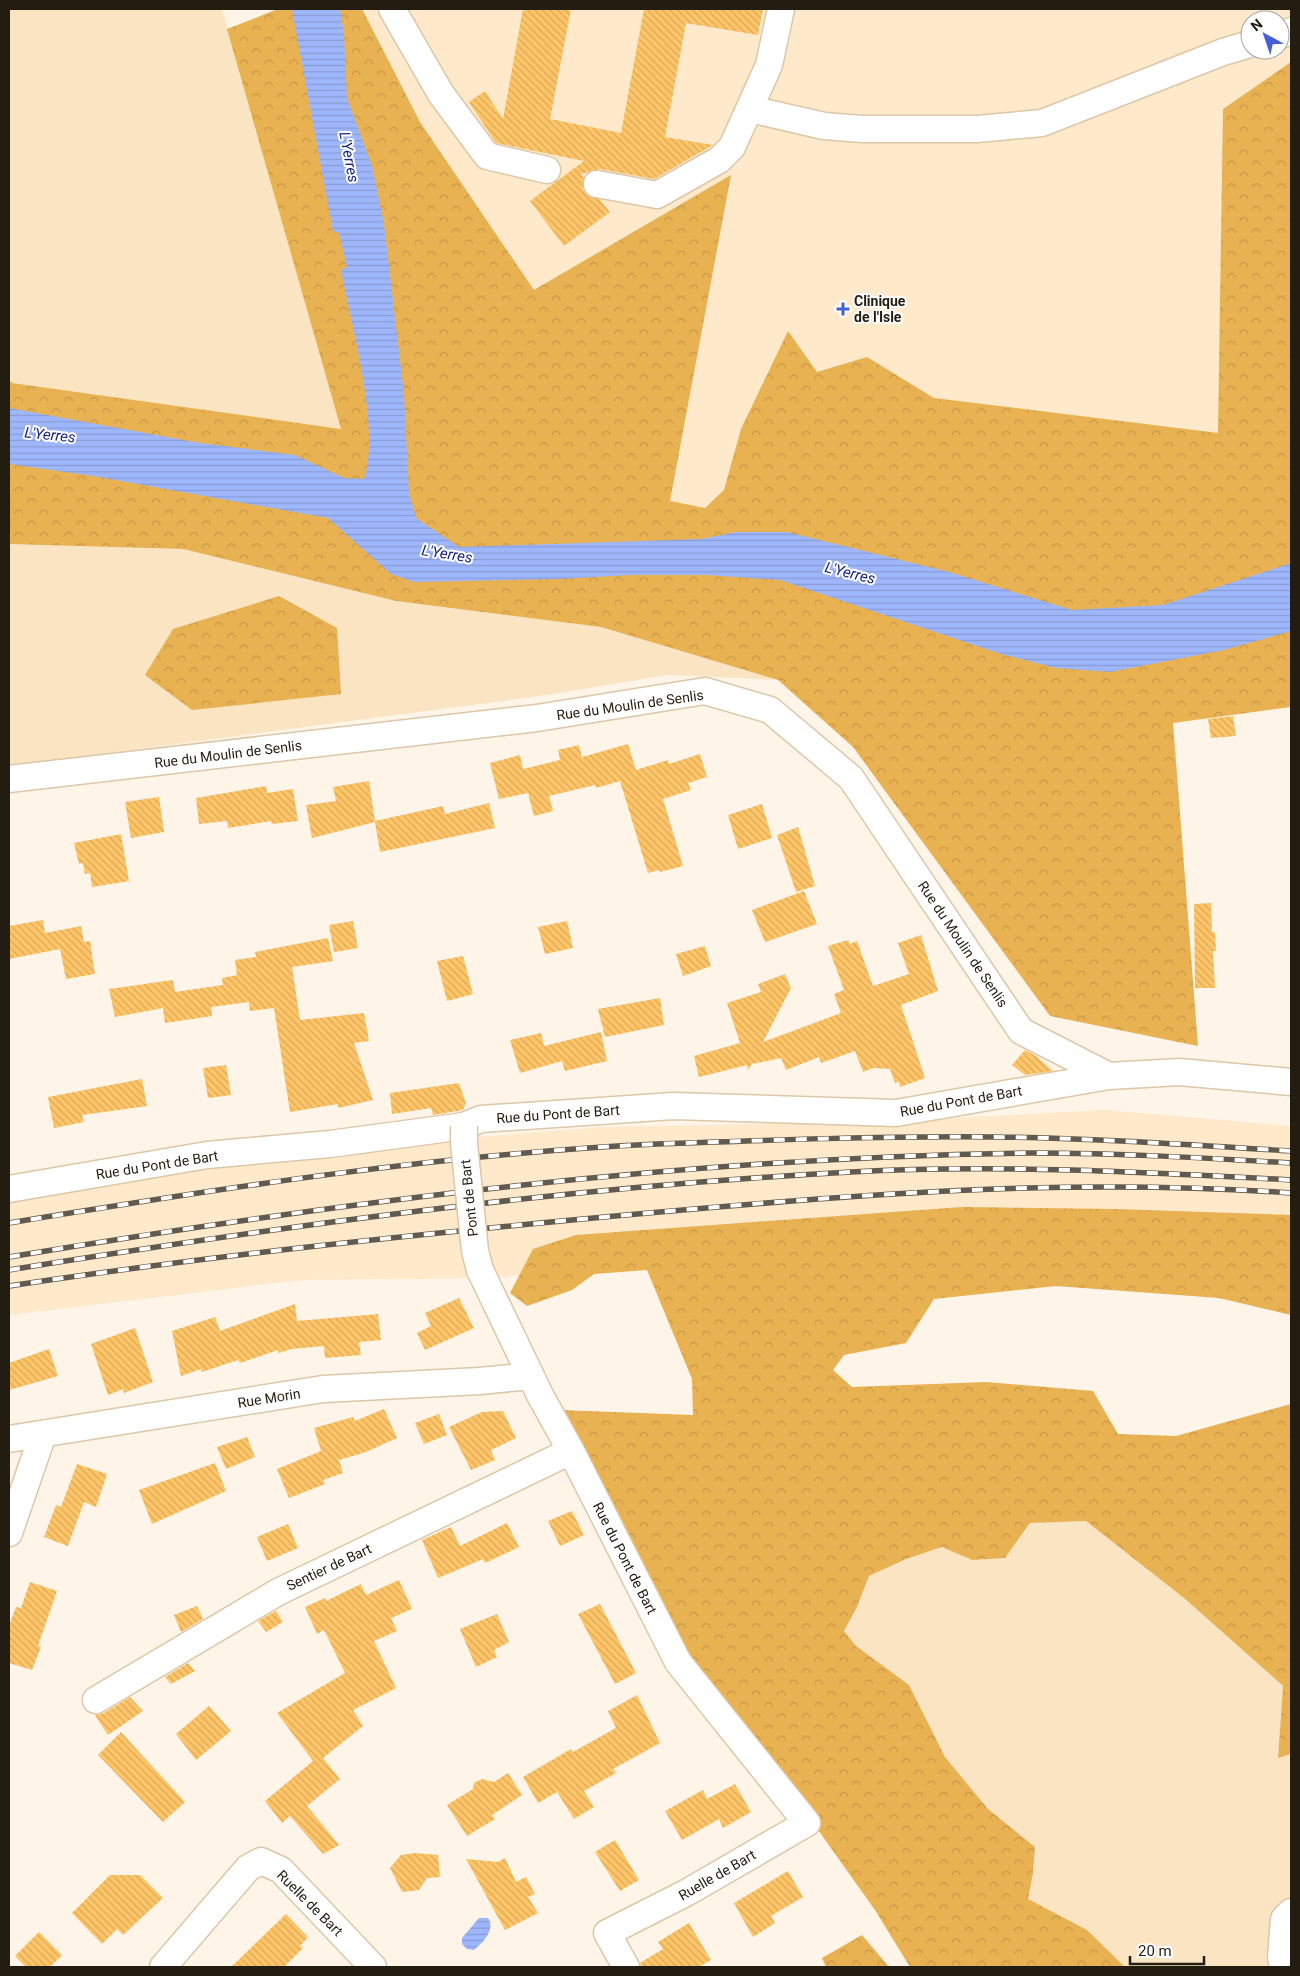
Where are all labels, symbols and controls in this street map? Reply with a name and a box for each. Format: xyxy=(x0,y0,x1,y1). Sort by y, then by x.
north arrow xyxy=(1240,10,1290,60)
text: N xyxy=(1248,16,1266,34)
water label: L'Yerres xyxy=(335,130,363,184)
place label: Clinique de l'Isle xyxy=(854,293,906,325)
marker: Clinique de l'Isle xyxy=(836,302,850,316)
water label: L'Yerres xyxy=(24,423,76,447)
water label: L'Yerres xyxy=(420,541,474,567)
water label: L'Yerres xyxy=(823,558,877,588)
street label: Rue du Moulin de Senlis xyxy=(555,687,705,723)
street label: Rue du Moulin de Senlis xyxy=(153,737,303,771)
street label: Rue du Moulin de Senlis xyxy=(915,878,1011,1010)
street label: Rue du Pont de Bart xyxy=(899,1082,1024,1120)
street label: Rue du Pont de Bart xyxy=(496,1102,621,1126)
street label: Rue du Pont de Bart xyxy=(95,1147,220,1183)
street label: Pont de Bart xyxy=(457,1158,481,1237)
street label: Rue Morin xyxy=(236,1385,302,1411)
street label: Rue du Pont de Bart xyxy=(590,1499,660,1617)
street label: Sentier de Bart xyxy=(284,1540,374,1594)
street label: Ruelle de Bart xyxy=(676,1846,759,1903)
street label: Ruelle de Bart xyxy=(274,1867,346,1939)
scale bar xyxy=(1130,1934,1204,1966)
text: 20 m xyxy=(1138,1942,1172,1960)

